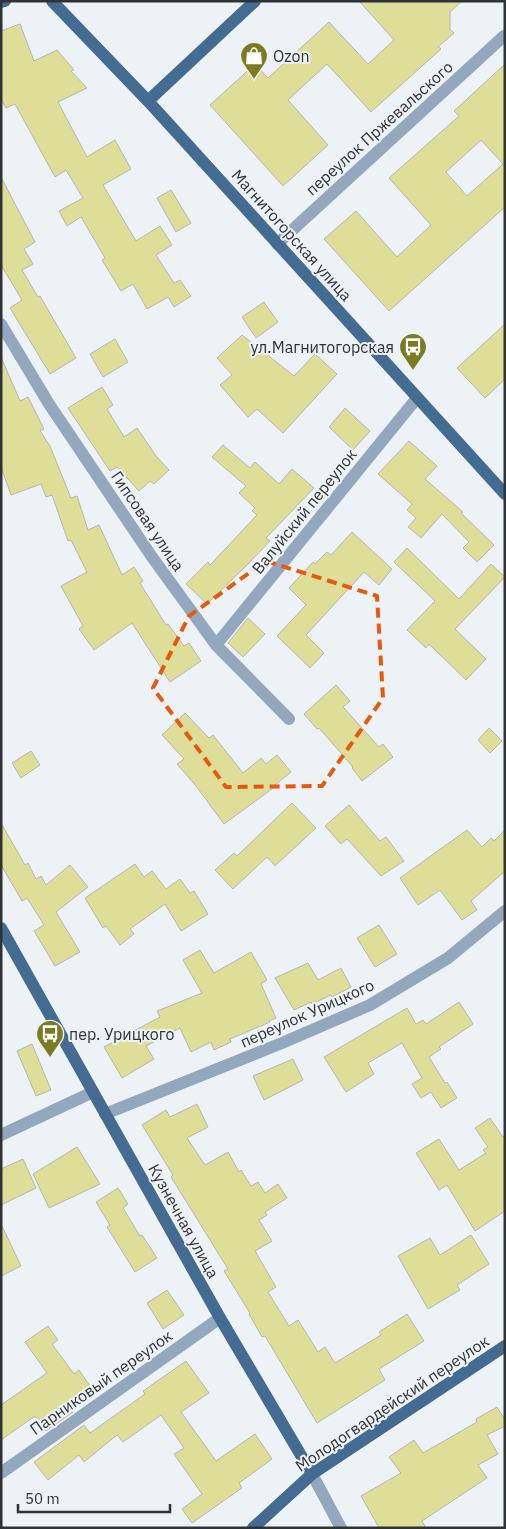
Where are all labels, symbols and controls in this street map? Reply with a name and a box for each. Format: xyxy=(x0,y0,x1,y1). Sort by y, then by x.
shop icon: Ozon xyxy=(239,41,269,80)
place label: Ozon xyxy=(273,46,310,66)
street label: переулок Пржевальского xyxy=(301,57,457,199)
street label: Магнитогорская улица xyxy=(228,165,357,305)
bus stop icon: ул.Магнитогорская xyxy=(398,332,428,371)
place label: ул.Магнитогорская xyxy=(251,337,394,357)
street label: Валуйский переулок xyxy=(247,444,361,578)
street label: Гипсовая улица xyxy=(107,467,189,575)
street label: переулок Урицкого xyxy=(237,974,377,1052)
bus stop icon: пер. Урицкого xyxy=(35,1019,65,1058)
place label: пер. Урицкого xyxy=(69,1024,174,1044)
street label: Кузнечная улица xyxy=(144,1160,224,1282)
street label: Парниковый переулок xyxy=(26,1325,176,1439)
street label: Молодогвардейский переулок xyxy=(291,1330,493,1475)
scale bar xyxy=(18,1482,170,1514)
text: 50 m xyxy=(25,1489,60,1508)

